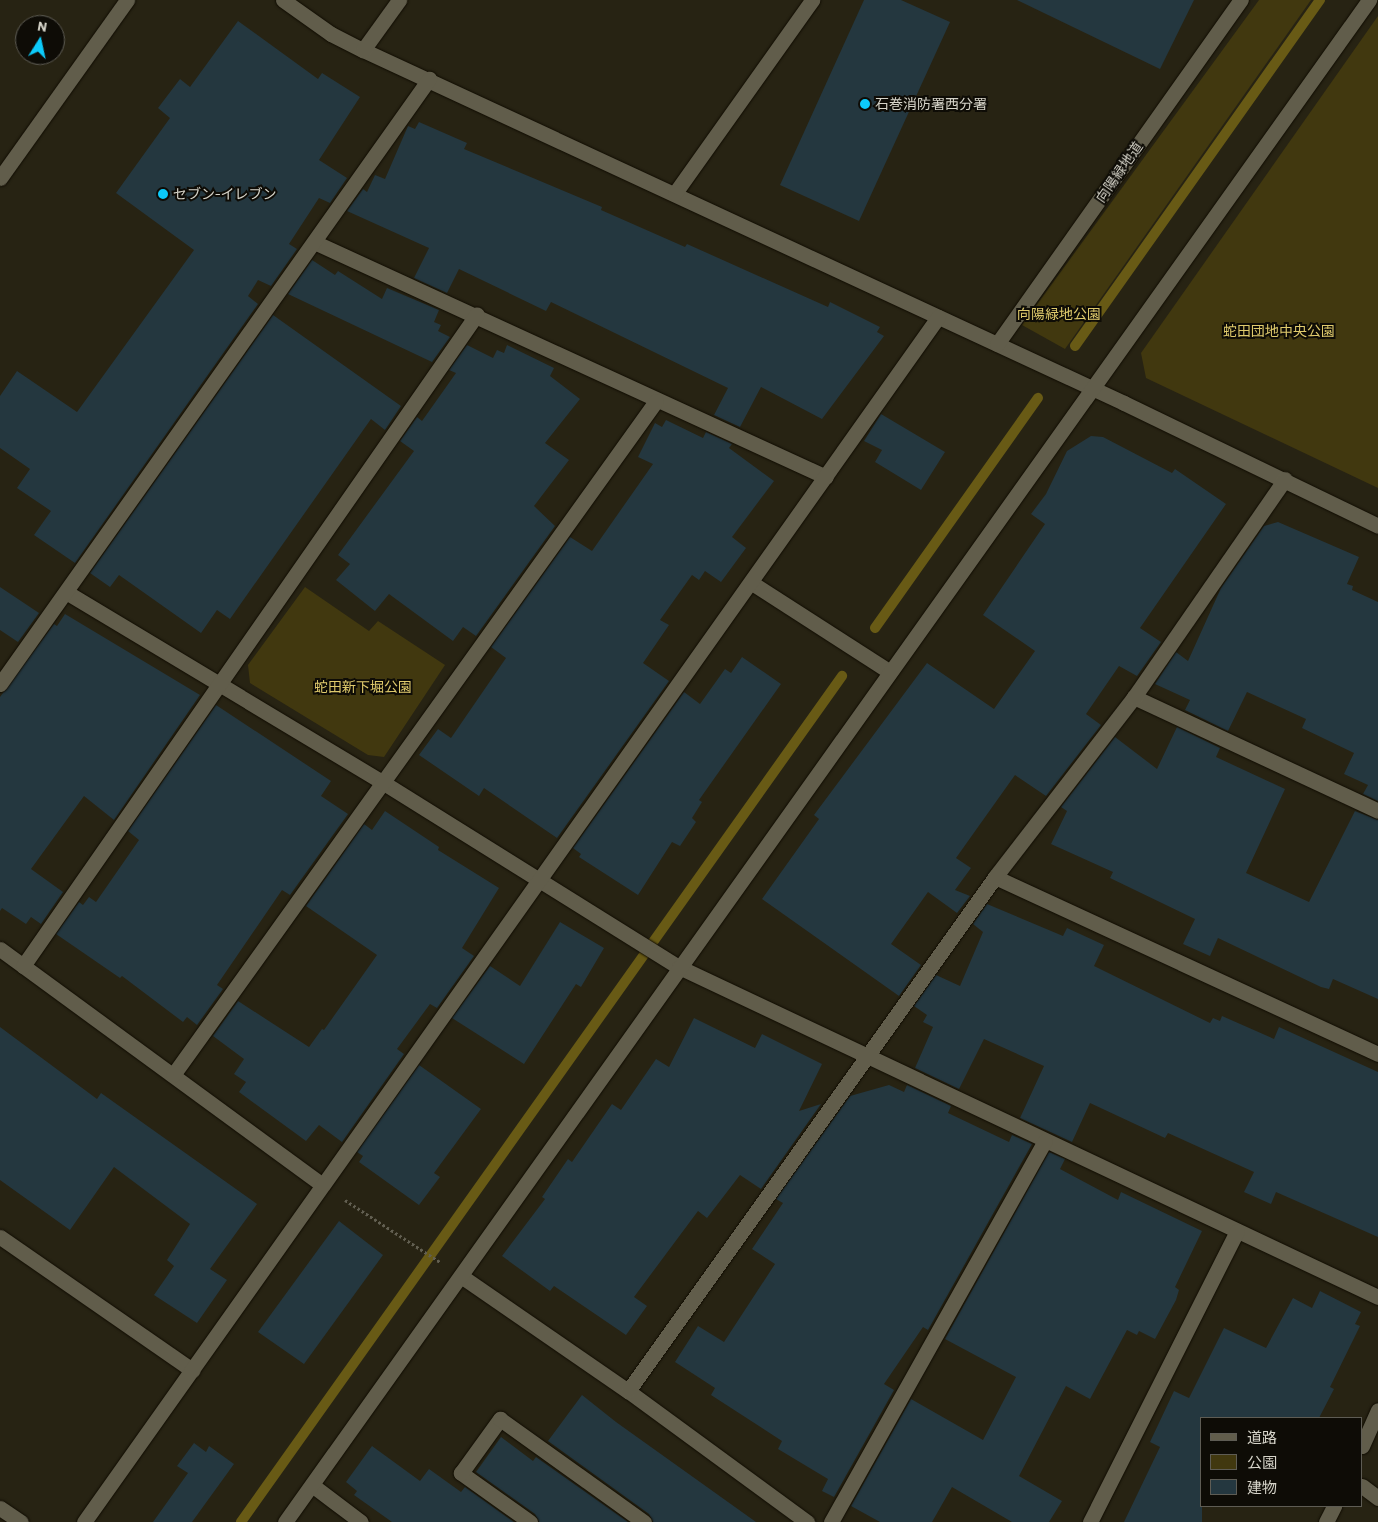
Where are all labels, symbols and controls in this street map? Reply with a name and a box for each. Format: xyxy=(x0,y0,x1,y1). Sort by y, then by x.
north arrow xyxy=(15,15,65,65)
text: N xyxy=(36,17,49,35)
place label: 石巻消防署西分署 xyxy=(875,96,987,112)
marker: 石巻消防署西分署 xyxy=(859,98,871,110)
street label: 向陽緑地道 xyxy=(1092,139,1146,205)
place label: セブン-イレブン xyxy=(173,186,277,202)
marker: セブン-イレブン xyxy=(157,188,169,200)
park label: 向陽緑地公園 xyxy=(1017,306,1101,322)
park label: 蛇田団地中央公園 xyxy=(1223,323,1335,339)
park label: 蛇田新下堀公園 xyxy=(314,679,412,695)
legend xyxy=(1200,1417,1363,1507)
text: 道路 xyxy=(1247,1428,1277,1446)
text: 公園 xyxy=(1247,1453,1277,1471)
text: 建物 xyxy=(1247,1478,1277,1496)

